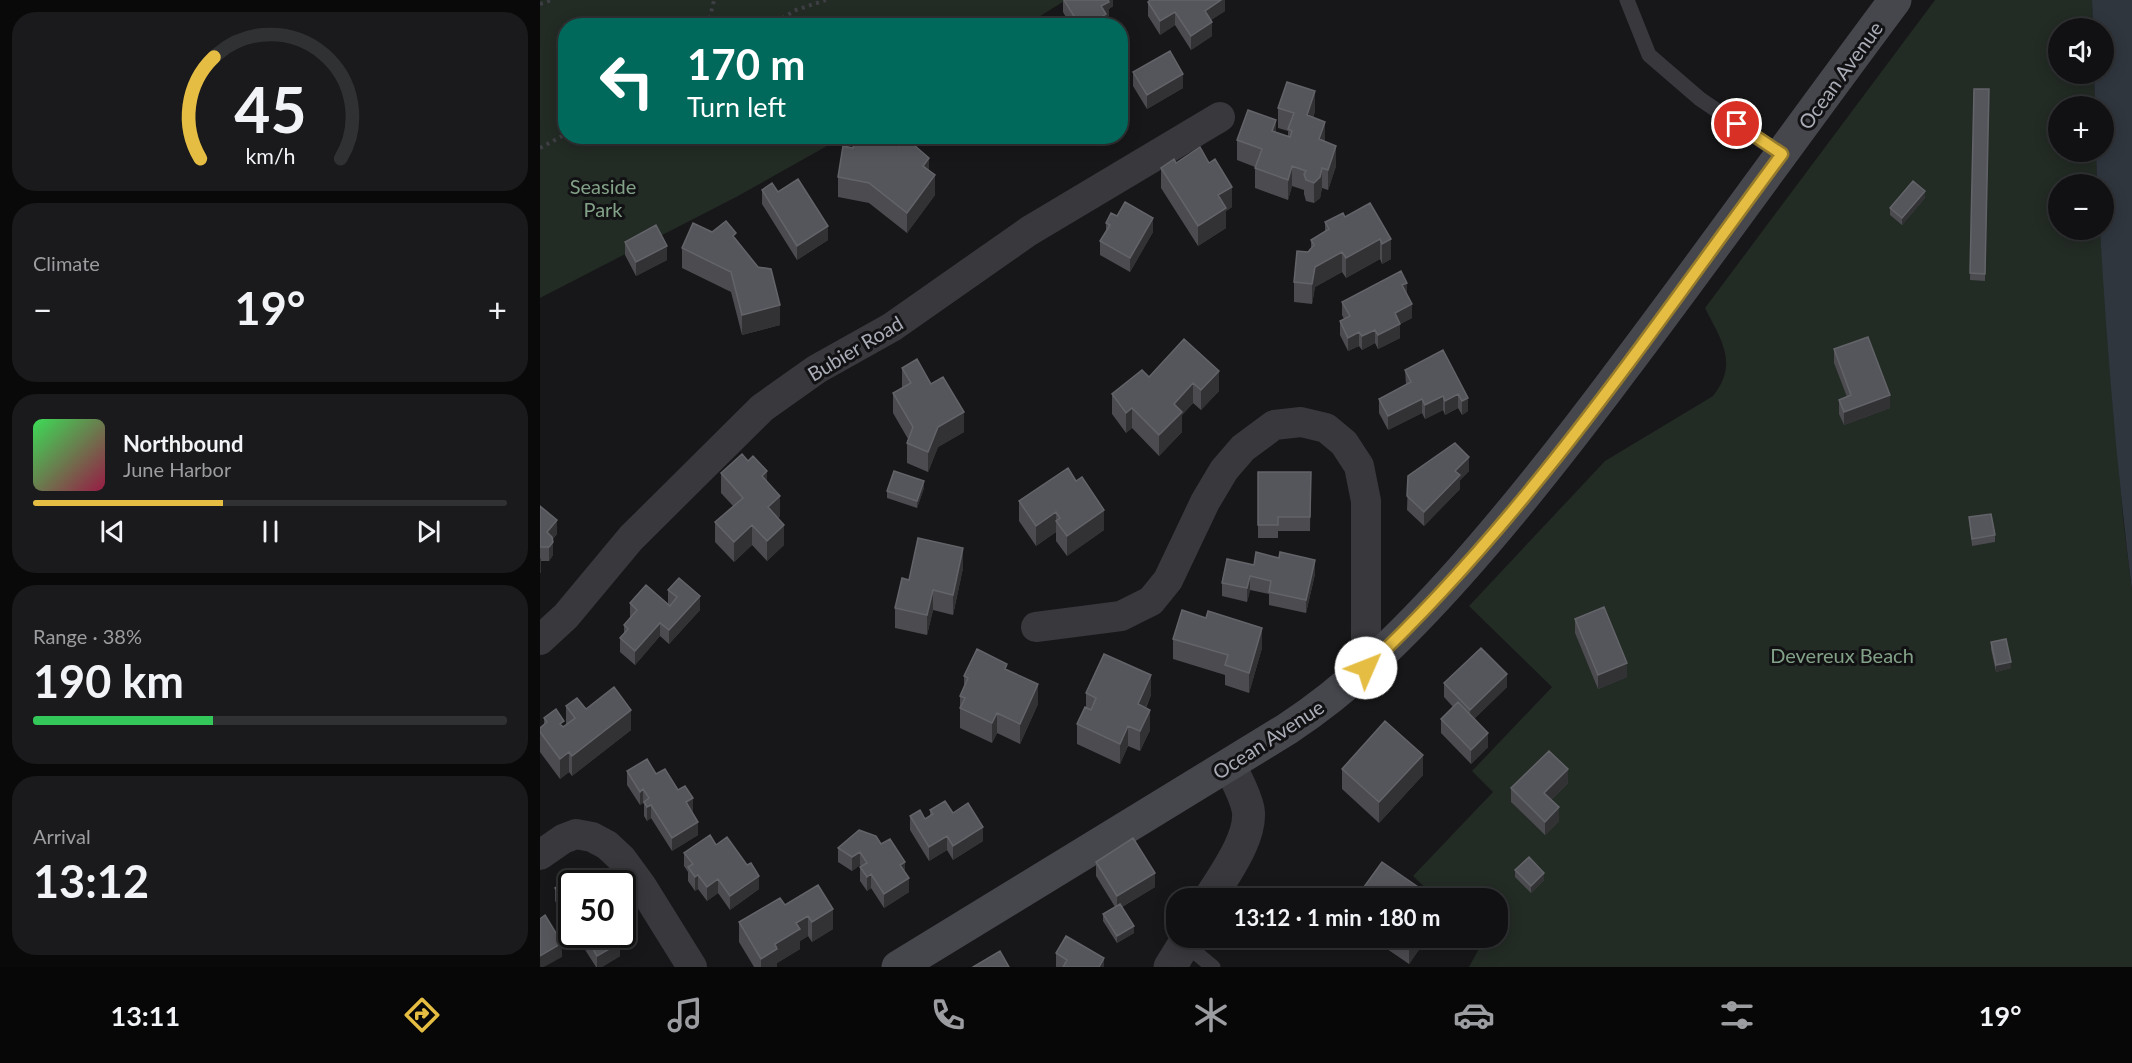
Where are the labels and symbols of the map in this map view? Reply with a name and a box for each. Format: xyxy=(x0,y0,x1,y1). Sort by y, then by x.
street label: Ocean Avenue xyxy=(1793,16,1887,134)
pin xyxy=(1711,98,1762,149)
park label: Seaside Park xyxy=(570,174,636,221)
street label: Bubier Road xyxy=(803,310,907,386)
position arrow xyxy=(1334,636,1398,700)
park label: Devereux Beach xyxy=(1770,643,1914,667)
street label: Ocean Avenue xyxy=(1208,694,1328,784)
speed limit sign: 50 xyxy=(558,870,636,948)

